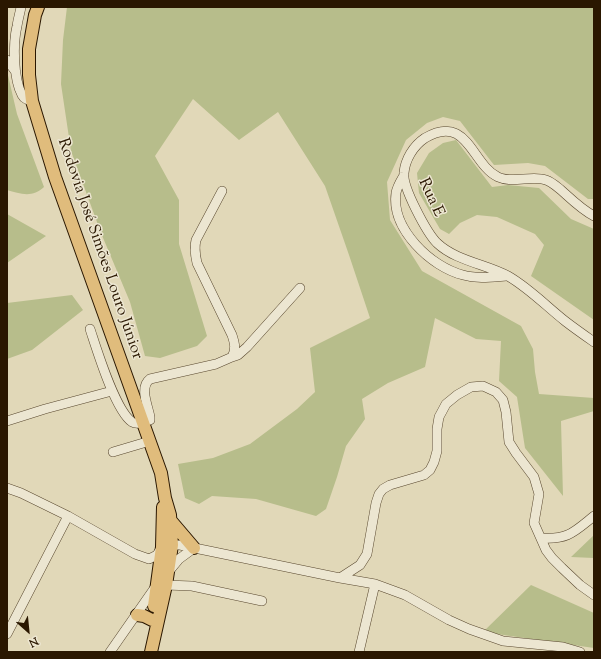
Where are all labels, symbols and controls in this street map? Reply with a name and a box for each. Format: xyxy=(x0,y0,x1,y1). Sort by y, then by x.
street label: Rodovia José Simões Louro Júnior xyxy=(52,136,146,362)
street label: Rua E xyxy=(413,176,447,220)
north arrow xyxy=(8,611,48,651)
text: N xyxy=(26,633,41,651)

